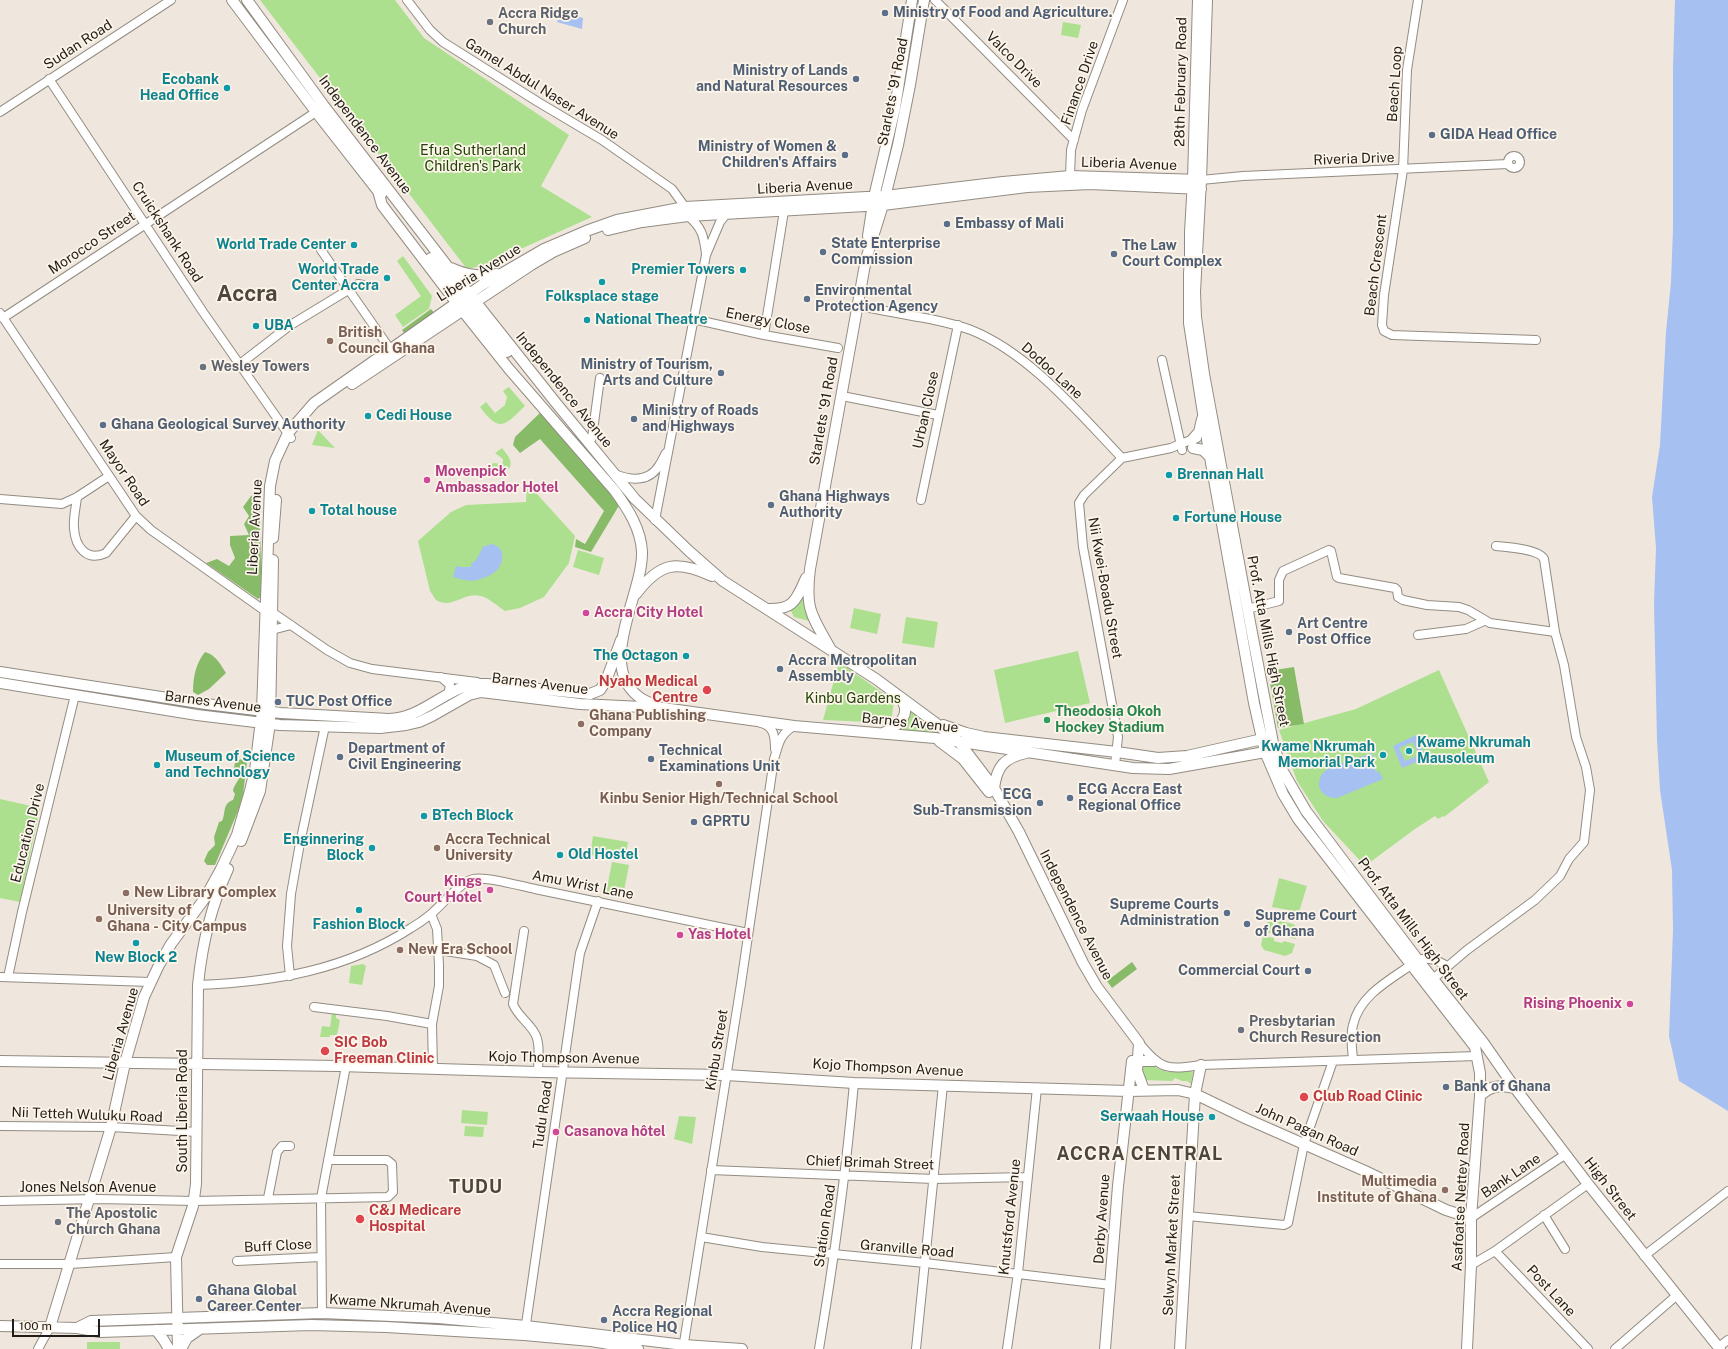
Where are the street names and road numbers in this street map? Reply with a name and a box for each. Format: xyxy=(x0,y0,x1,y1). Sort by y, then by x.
street label: Sudan Road xyxy=(41,17,115,73)
street label: 28th February Road xyxy=(1171,17,1191,147)
street label: Valco Drive xyxy=(982,28,1046,92)
street label: Gamel Abdul Naser Avenue xyxy=(462,35,622,143)
street label: Starlets '91 Road xyxy=(874,37,912,147)
street label: Finance Drive xyxy=(1058,39,1102,127)
street label: Beach Loop xyxy=(1384,46,1406,122)
street label: Independence Avenue xyxy=(315,72,415,198)
street label: Riveria Drive xyxy=(1313,149,1395,169)
street label: Liberia Avenue xyxy=(1081,154,1177,174)
street label: Liberia Avenue xyxy=(757,176,853,198)
street label: Cruickshank Road xyxy=(128,178,206,286)
street label: Morocco Street xyxy=(46,208,138,278)
street label: Beach Crescent xyxy=(1361,213,1391,317)
street label: Liberia Avenue xyxy=(434,240,524,306)
street label: Energy Close xyxy=(724,305,812,337)
street label: Independence Avenue xyxy=(512,329,616,451)
street label: Dodoo Lane xyxy=(1018,339,1086,403)
street label: Starlets '91 Road xyxy=(806,356,842,466)
street label: Urban Close xyxy=(910,370,942,450)
street label: Mayor Road xyxy=(95,436,153,510)
street label: Liberia Avenue xyxy=(244,479,266,575)
street label: Nii Kwei-Boadu Street xyxy=(1084,516,1126,660)
street label: Prof. Atta Mills High Street xyxy=(1243,554,1293,728)
street label: Barnes Avenue xyxy=(491,670,589,698)
street label: Barnes Avenue xyxy=(164,688,262,716)
street label: Barnes Avenue xyxy=(861,710,959,736)
street label: Education Drive xyxy=(8,782,48,884)
street label: Independence Avenue xyxy=(1036,847,1116,983)
street label: Prof. Atta Mills High Street xyxy=(1354,854,1472,1004)
street label: Amu Wrist Lane xyxy=(531,867,635,903)
street label: Liberia Avenue xyxy=(100,986,142,1082)
street label: Kinbu Street xyxy=(702,1008,732,1092)
street label: Kojo Thompson Avenue xyxy=(488,1048,640,1068)
street label: South Liberia Road xyxy=(175,1049,191,1173)
street label: Kojo Thompson Avenue xyxy=(812,1056,964,1080)
street label: Tudu Road xyxy=(530,1080,556,1150)
street label: John Pagan Road xyxy=(1253,1100,1361,1160)
street label: Nii Tetteh Wuluku Road xyxy=(11,1104,163,1126)
street label: Asafoatse Nettey Road xyxy=(1449,1122,1473,1272)
street label: Bank Lane xyxy=(1478,1150,1544,1202)
street label: Chief Brimah Street xyxy=(806,1152,934,1174)
street label: High Street xyxy=(1580,1154,1640,1224)
street label: Knutsford Avenue xyxy=(996,1158,1024,1276)
street label: Derby Avenue xyxy=(1090,1173,1114,1265)
street label: Selwyn Market Street xyxy=(1160,1174,1184,1316)
street label: Jones Nelson Avenue xyxy=(20,1180,156,1196)
street label: Station Road xyxy=(811,1184,839,1268)
street label: Buff Close xyxy=(244,1236,312,1256)
street label: Granville Road xyxy=(859,1237,955,1261)
street label: Post Lane xyxy=(1523,1262,1579,1320)
street label: Kwame Nkrumah Avenue xyxy=(328,1291,492,1319)

